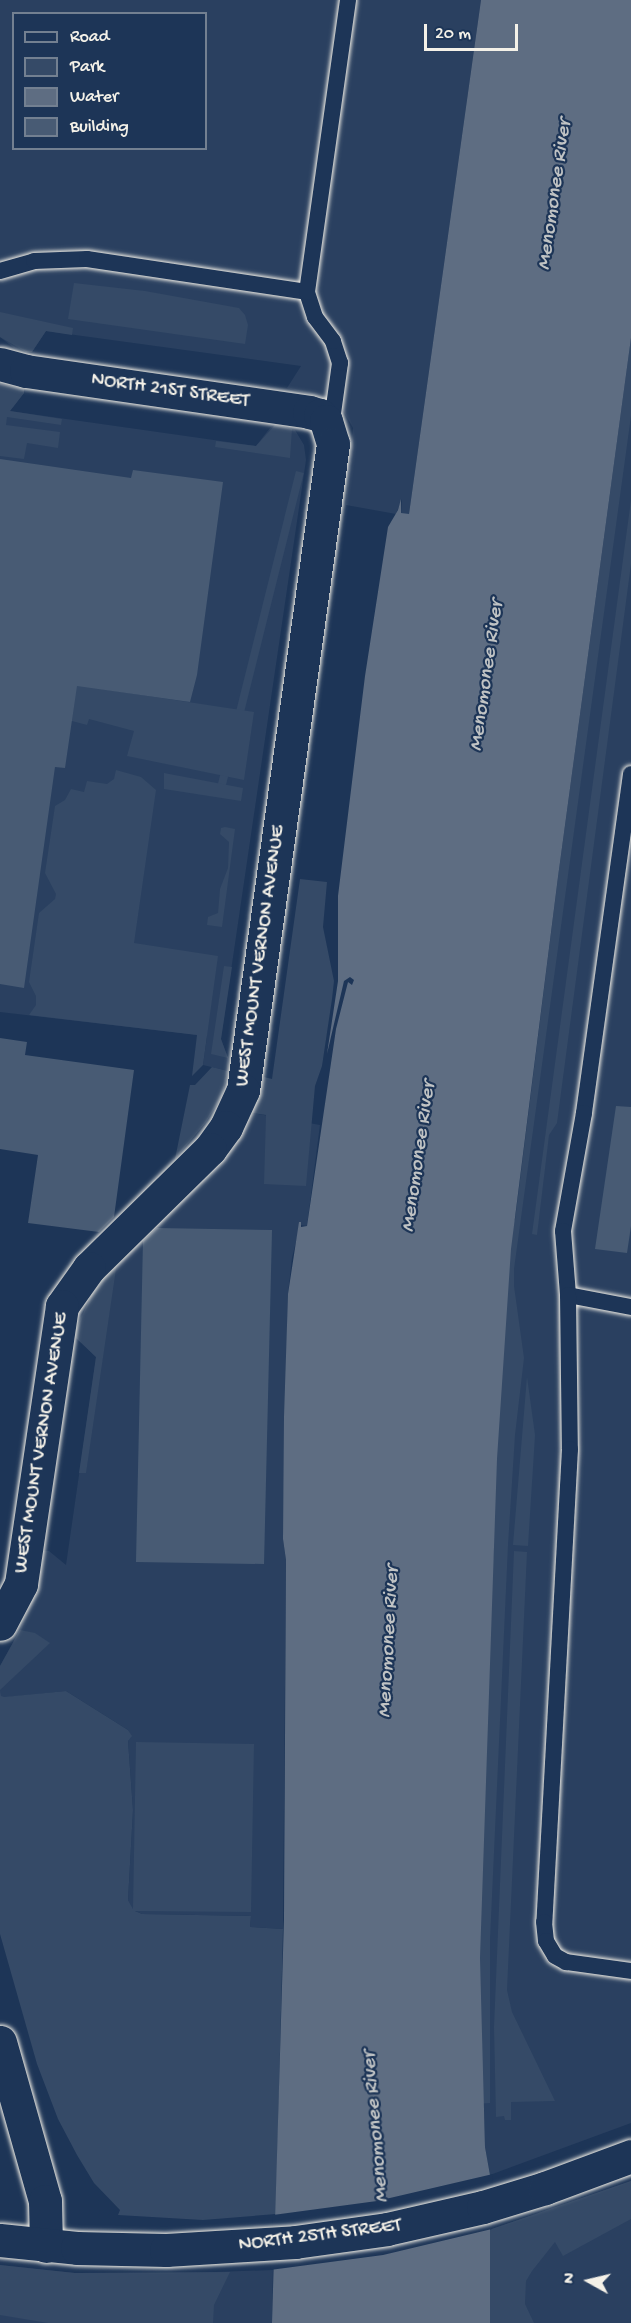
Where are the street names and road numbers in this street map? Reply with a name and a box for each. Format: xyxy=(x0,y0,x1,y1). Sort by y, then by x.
street label: NORTH 21ST STREET xyxy=(90,368,250,414)
street label: WEST MOUNT VERNON AVENUE xyxy=(231,824,291,1088)
street label: WEST MOUNT VERNON AVENUE xyxy=(10,1311,74,1575)
street label: NORTH 25TH STREET xyxy=(237,2214,403,2258)

